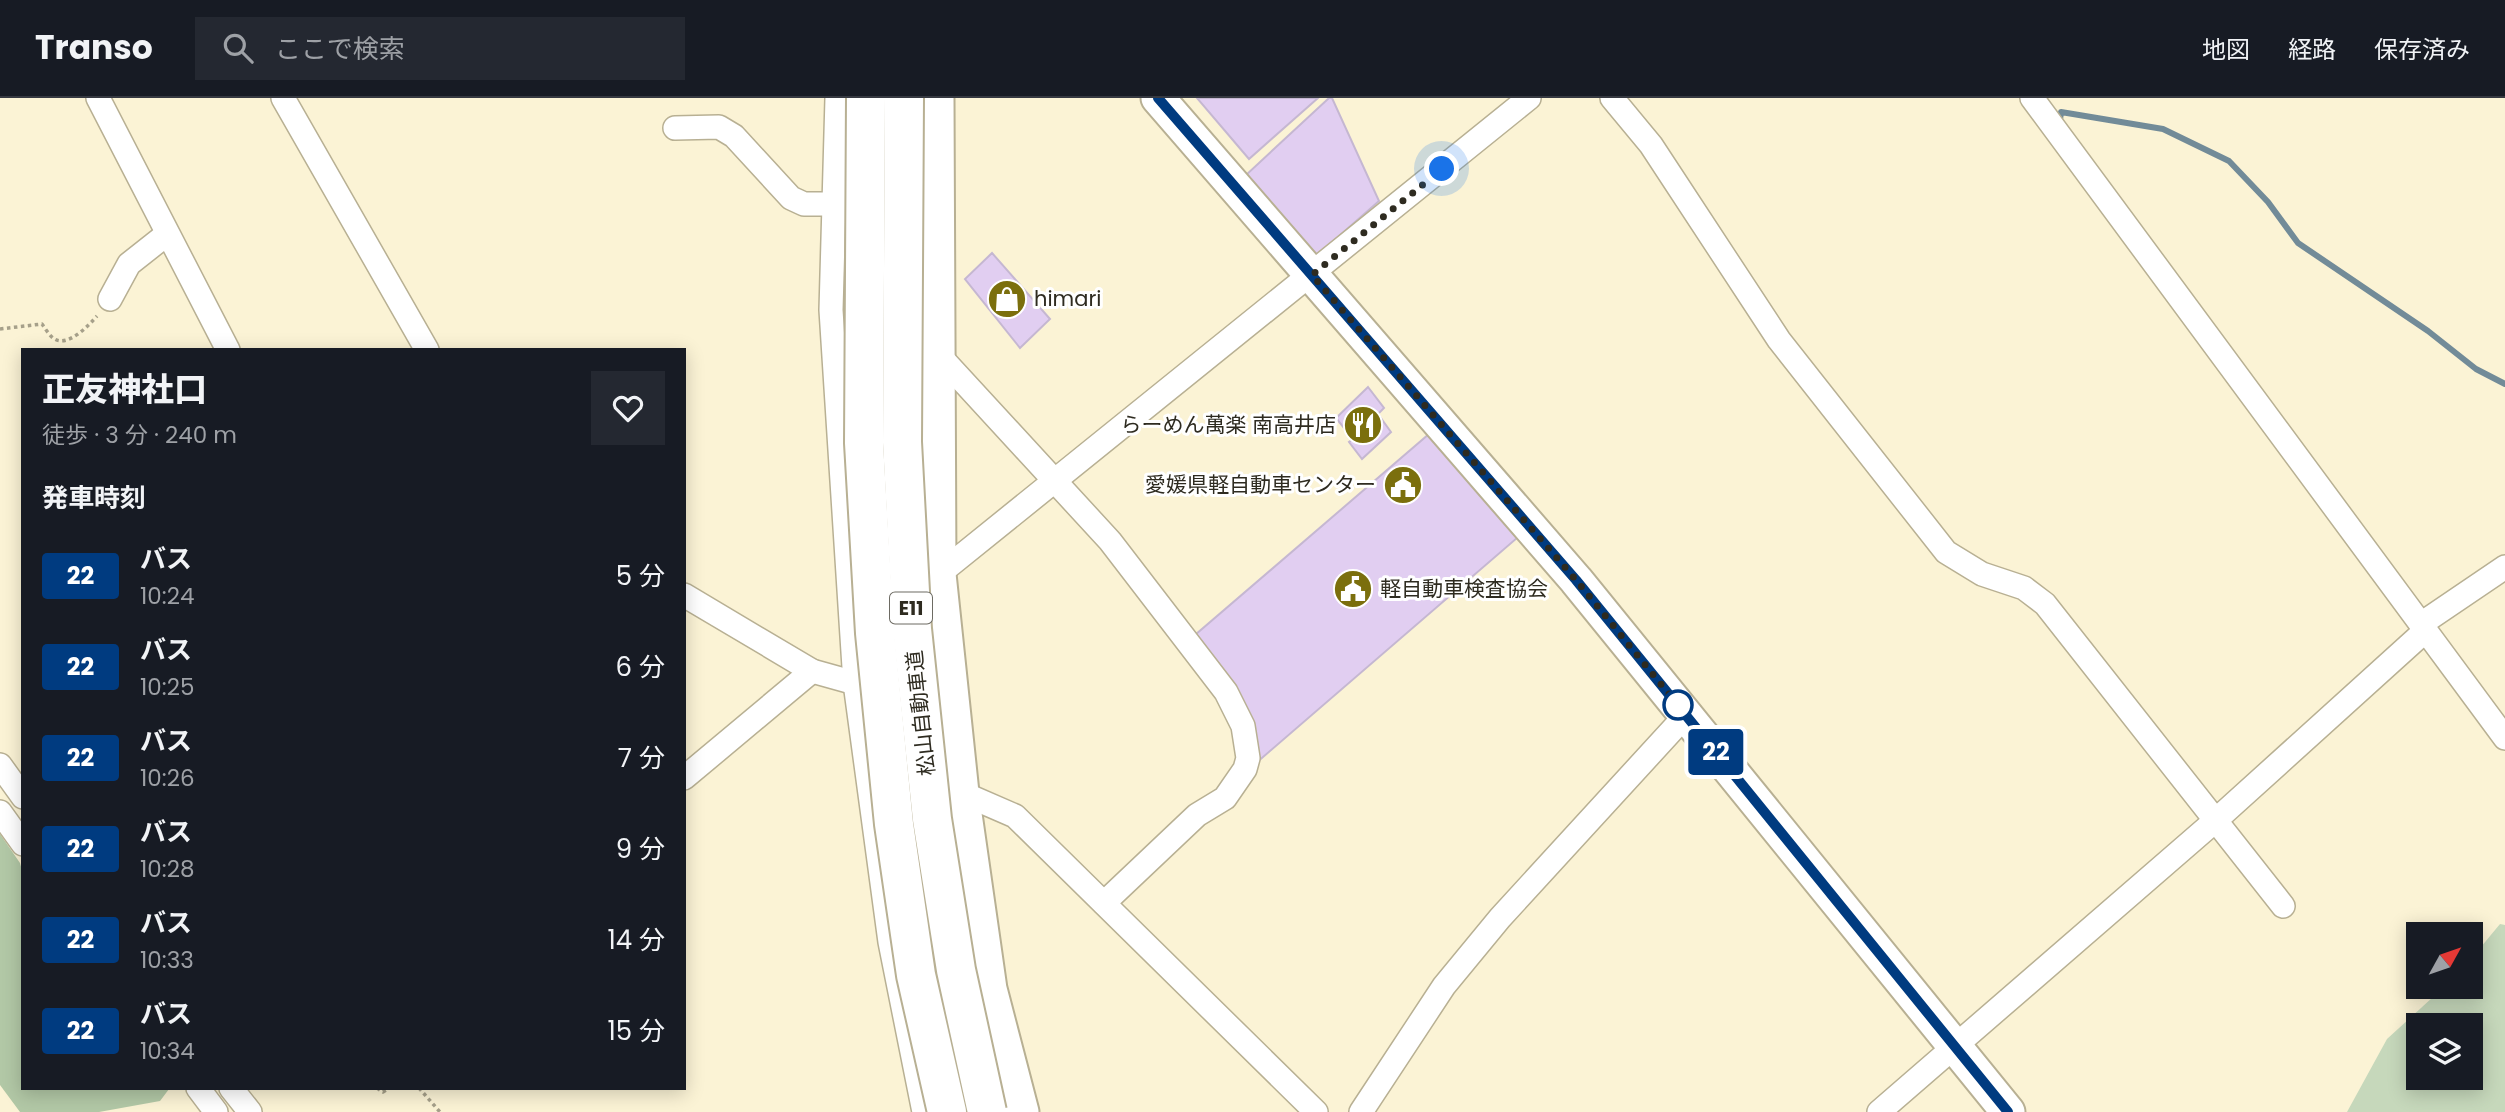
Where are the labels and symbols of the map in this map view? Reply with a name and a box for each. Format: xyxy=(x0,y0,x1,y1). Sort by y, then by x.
your location xyxy=(1424,151,1459,186)
shop icon: himari xyxy=(986,278,1028,320)
place label: himari xyxy=(1034,284,1101,313)
restaurant icon: らーめん萬楽 南高井店 xyxy=(1342,404,1384,446)
place label: らーめん萬楽 南高井店 xyxy=(1120,410,1336,439)
public building icon: 愛媛県軽自動車センター xyxy=(1382,464,1424,506)
place label: 愛媛県軽自動車センター xyxy=(1145,470,1376,499)
public building icon: 軽自動車検査協会 xyxy=(1332,568,1374,610)
place label: 軽自動車検査協会 xyxy=(1380,574,1548,603)
road number: E11 xyxy=(890,593,932,624)
street label: 松山自動車道 xyxy=(899,649,942,777)
unlabelled marker xyxy=(1663,690,1693,720)
line badge: 22 xyxy=(1684,729,1748,775)
north arrow xyxy=(2406,922,2483,999)

